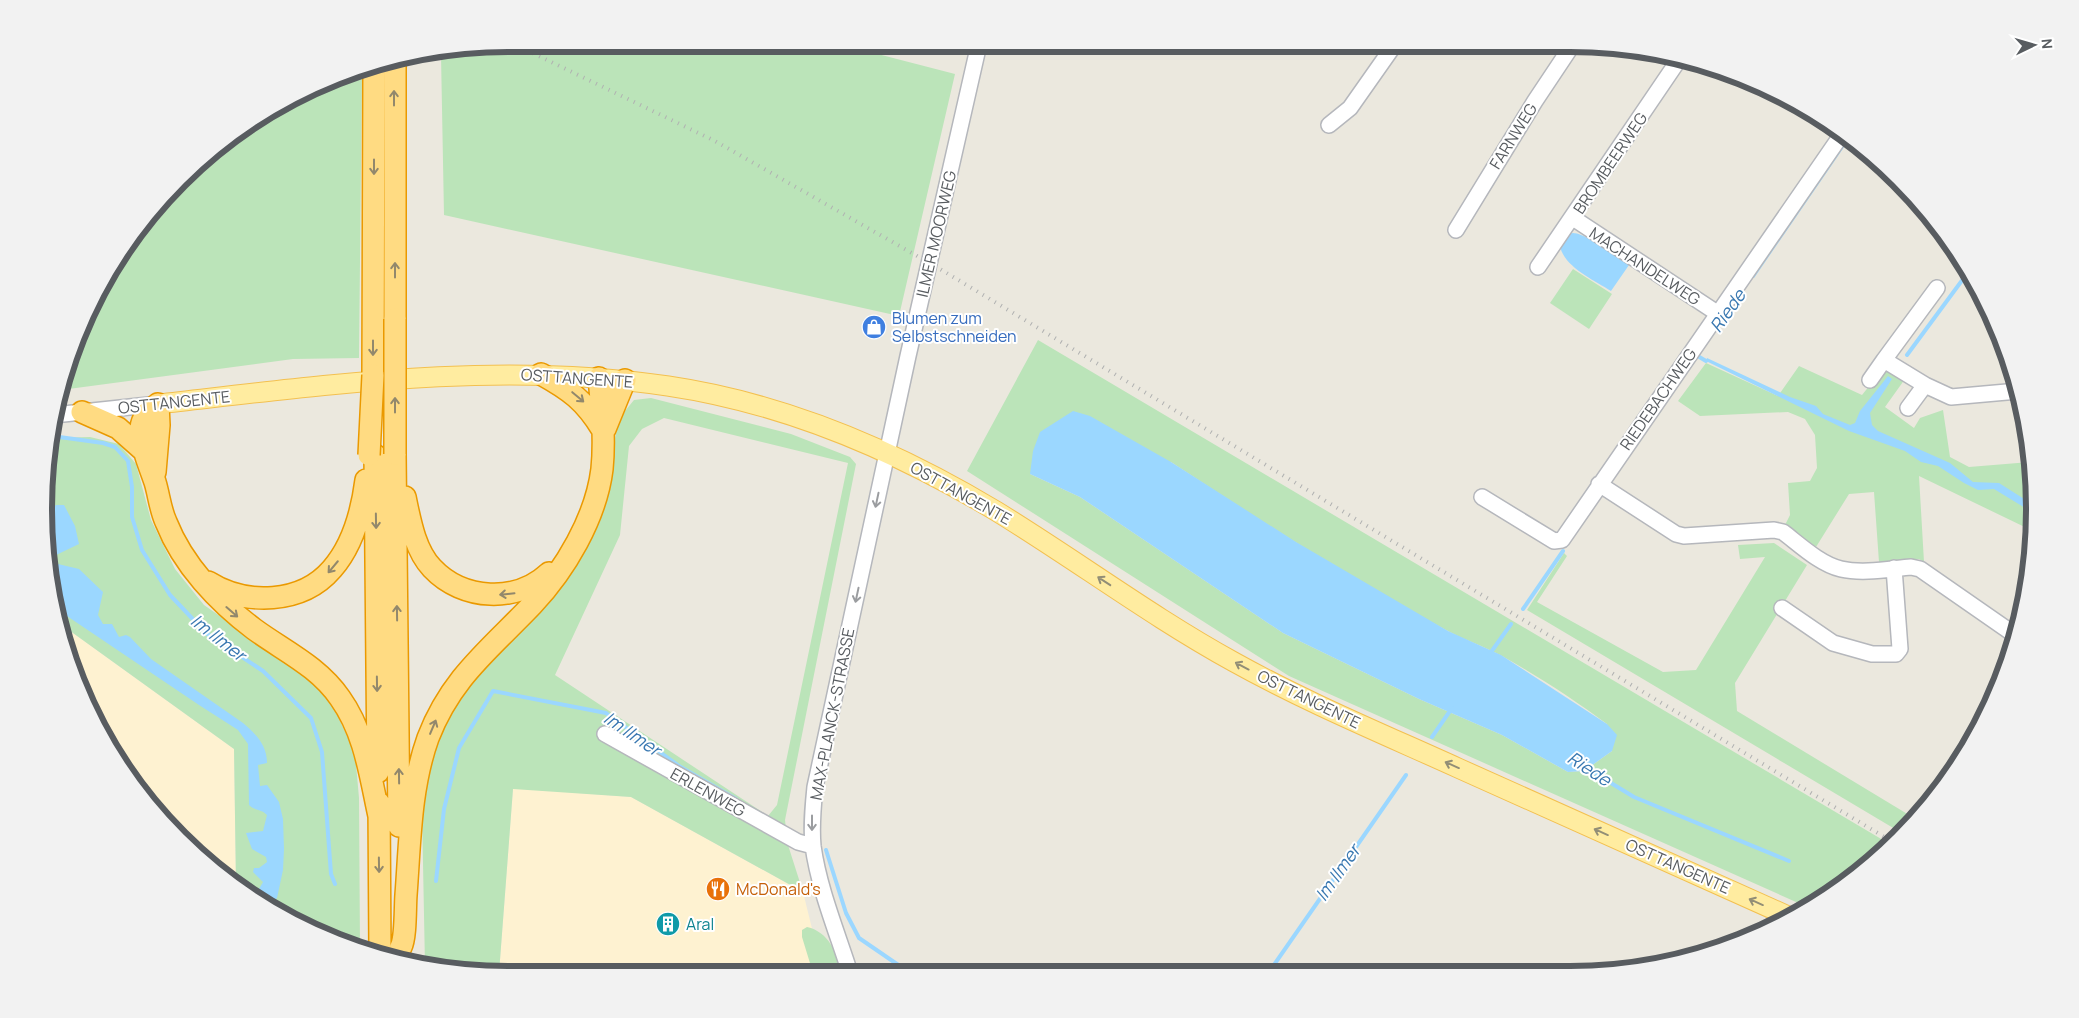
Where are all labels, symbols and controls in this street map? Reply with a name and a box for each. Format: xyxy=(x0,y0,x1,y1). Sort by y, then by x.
north arrow xyxy=(2009,20,2059,70)
text: N xyxy=(2038,38,2057,50)
one-way arrow xyxy=(389,90,399,106)
street label: FARNWEG xyxy=(1484,99,1542,173)
street label: BROMBEERWEG xyxy=(1568,108,1652,218)
one-way arrow xyxy=(369,159,379,175)
street label: ILMER MOORWEG xyxy=(911,169,961,299)
street label: MACHANDELWEG xyxy=(1585,222,1705,310)
one-way arrow xyxy=(390,262,400,278)
water label: Riede xyxy=(1704,283,1751,337)
place label: Blumen zum Selbstschneiden xyxy=(892,307,1017,347)
shop icon: Blumen zum Selbstschneiden xyxy=(861,314,887,340)
one-way arrow xyxy=(369,340,378,356)
street label: RIEDEBACHWEG xyxy=(1615,344,1701,454)
street label: OSTTANGENTE xyxy=(520,363,634,393)
street label: OSTTANGENTE xyxy=(117,385,231,419)
one-way arrow xyxy=(571,392,584,403)
one-way arrow xyxy=(390,397,400,414)
street label: OSTTANGENTE xyxy=(907,456,1015,530)
one-way arrow xyxy=(872,492,881,508)
one-way arrow xyxy=(371,512,381,529)
one-way arrow xyxy=(328,560,339,573)
one-way arrow xyxy=(1097,576,1111,586)
one-way arrow xyxy=(851,587,861,603)
one-way arrow xyxy=(499,589,515,599)
one-way arrow xyxy=(226,606,239,618)
one-way arrow xyxy=(392,606,402,622)
water label: Im Ilmer xyxy=(186,608,253,668)
street label: MAX-PLANCK-STRASSE xyxy=(805,626,859,802)
one-way arrow xyxy=(1235,661,1250,671)
street label: OSTTANGENTE xyxy=(1254,665,1364,733)
one-way arrow xyxy=(372,675,382,691)
water label: Im Ilmer xyxy=(599,705,668,762)
one-way arrow xyxy=(428,720,438,735)
water label: Riede xyxy=(1563,745,1617,792)
one-way arrow xyxy=(1445,760,1460,770)
street label: ERLENWEG xyxy=(667,762,749,822)
one-way arrow xyxy=(394,768,404,784)
one-way arrow xyxy=(807,814,817,831)
one-way arrow xyxy=(1594,826,1609,836)
street label: OSTTANGENTE xyxy=(1622,833,1734,899)
water label: Im Ilmer xyxy=(1309,837,1367,905)
one-way arrow xyxy=(374,856,384,872)
restaurant icon: McDonald's xyxy=(705,876,731,902)
place label: McDonald's xyxy=(736,878,821,900)
one-way arrow xyxy=(1749,896,1764,906)
building icon: Aral xyxy=(655,911,681,937)
place label: Aral xyxy=(686,913,714,935)

